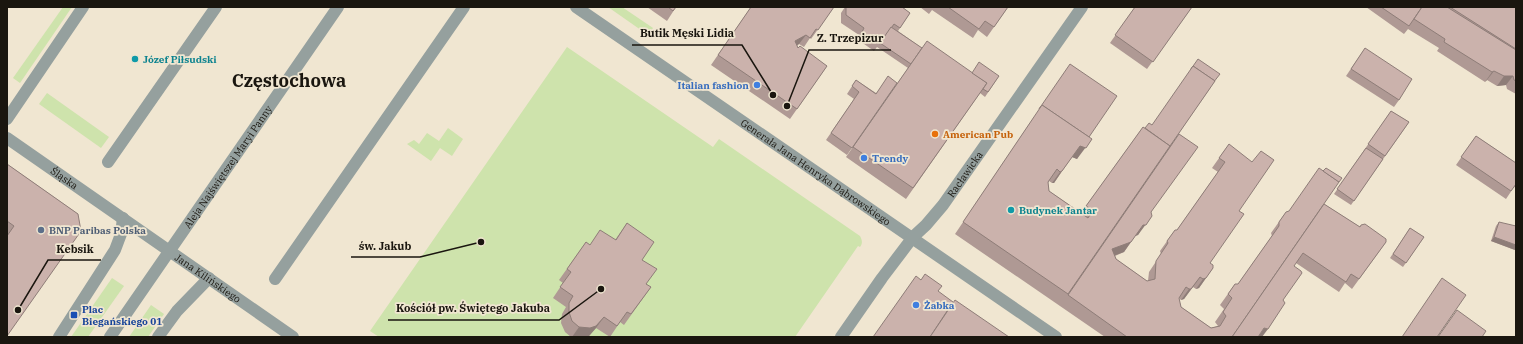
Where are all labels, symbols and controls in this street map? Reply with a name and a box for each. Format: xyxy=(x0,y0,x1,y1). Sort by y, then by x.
callout: Butik Męski Lidia xyxy=(632,22,742,45)
text: Butik Męski Lidia xyxy=(640,26,734,40)
callout: Z. Trzepizur xyxy=(809,27,891,50)
text: Z. Trzepizur xyxy=(817,31,884,45)
place label: Józef Piłsudski xyxy=(143,53,217,66)
marker: Józef Piłsudski xyxy=(130,54,140,64)
district label: Częstochowa xyxy=(232,69,346,92)
place label: Italian fashion xyxy=(678,79,749,92)
marker: Italian fashion xyxy=(752,80,762,90)
street label: Aleja Najświętszej Maryi Panny xyxy=(181,102,275,231)
street label: Generała Jana Henryka Dąbrowskiego xyxy=(738,116,893,229)
place label: American Pub xyxy=(943,128,1013,141)
marker: American Pub xyxy=(930,129,940,139)
street label: Racławicka xyxy=(945,148,986,200)
place label: Trendy xyxy=(872,152,909,165)
marker: Trendy xyxy=(859,153,869,163)
street label: Śląska xyxy=(48,164,81,193)
place label: Budynek Jantar xyxy=(1019,204,1097,217)
marker: Budynek Jantar xyxy=(1006,205,1016,215)
place label: BNP Paribas Polska xyxy=(49,224,146,237)
marker: BNP Paribas Polska xyxy=(36,225,46,235)
callout: św. Jakub xyxy=(351,234,420,257)
callout: Kebsik xyxy=(48,237,101,260)
text: św. Jakub xyxy=(359,239,411,253)
text: Kebsik xyxy=(56,242,94,256)
street label: Jana Kilińskiego xyxy=(172,251,244,306)
callout: Kościół pw. Świętego Jakuba xyxy=(388,297,559,320)
place label: Żabka xyxy=(924,299,955,312)
marker: Żabka xyxy=(911,300,921,310)
text: Kościół pw. Świętego Jakuba xyxy=(396,301,550,315)
place label: Plac Biegańskiego 01 xyxy=(82,303,162,328)
marker: Plac Biegańskiego 01 xyxy=(69,310,79,320)

